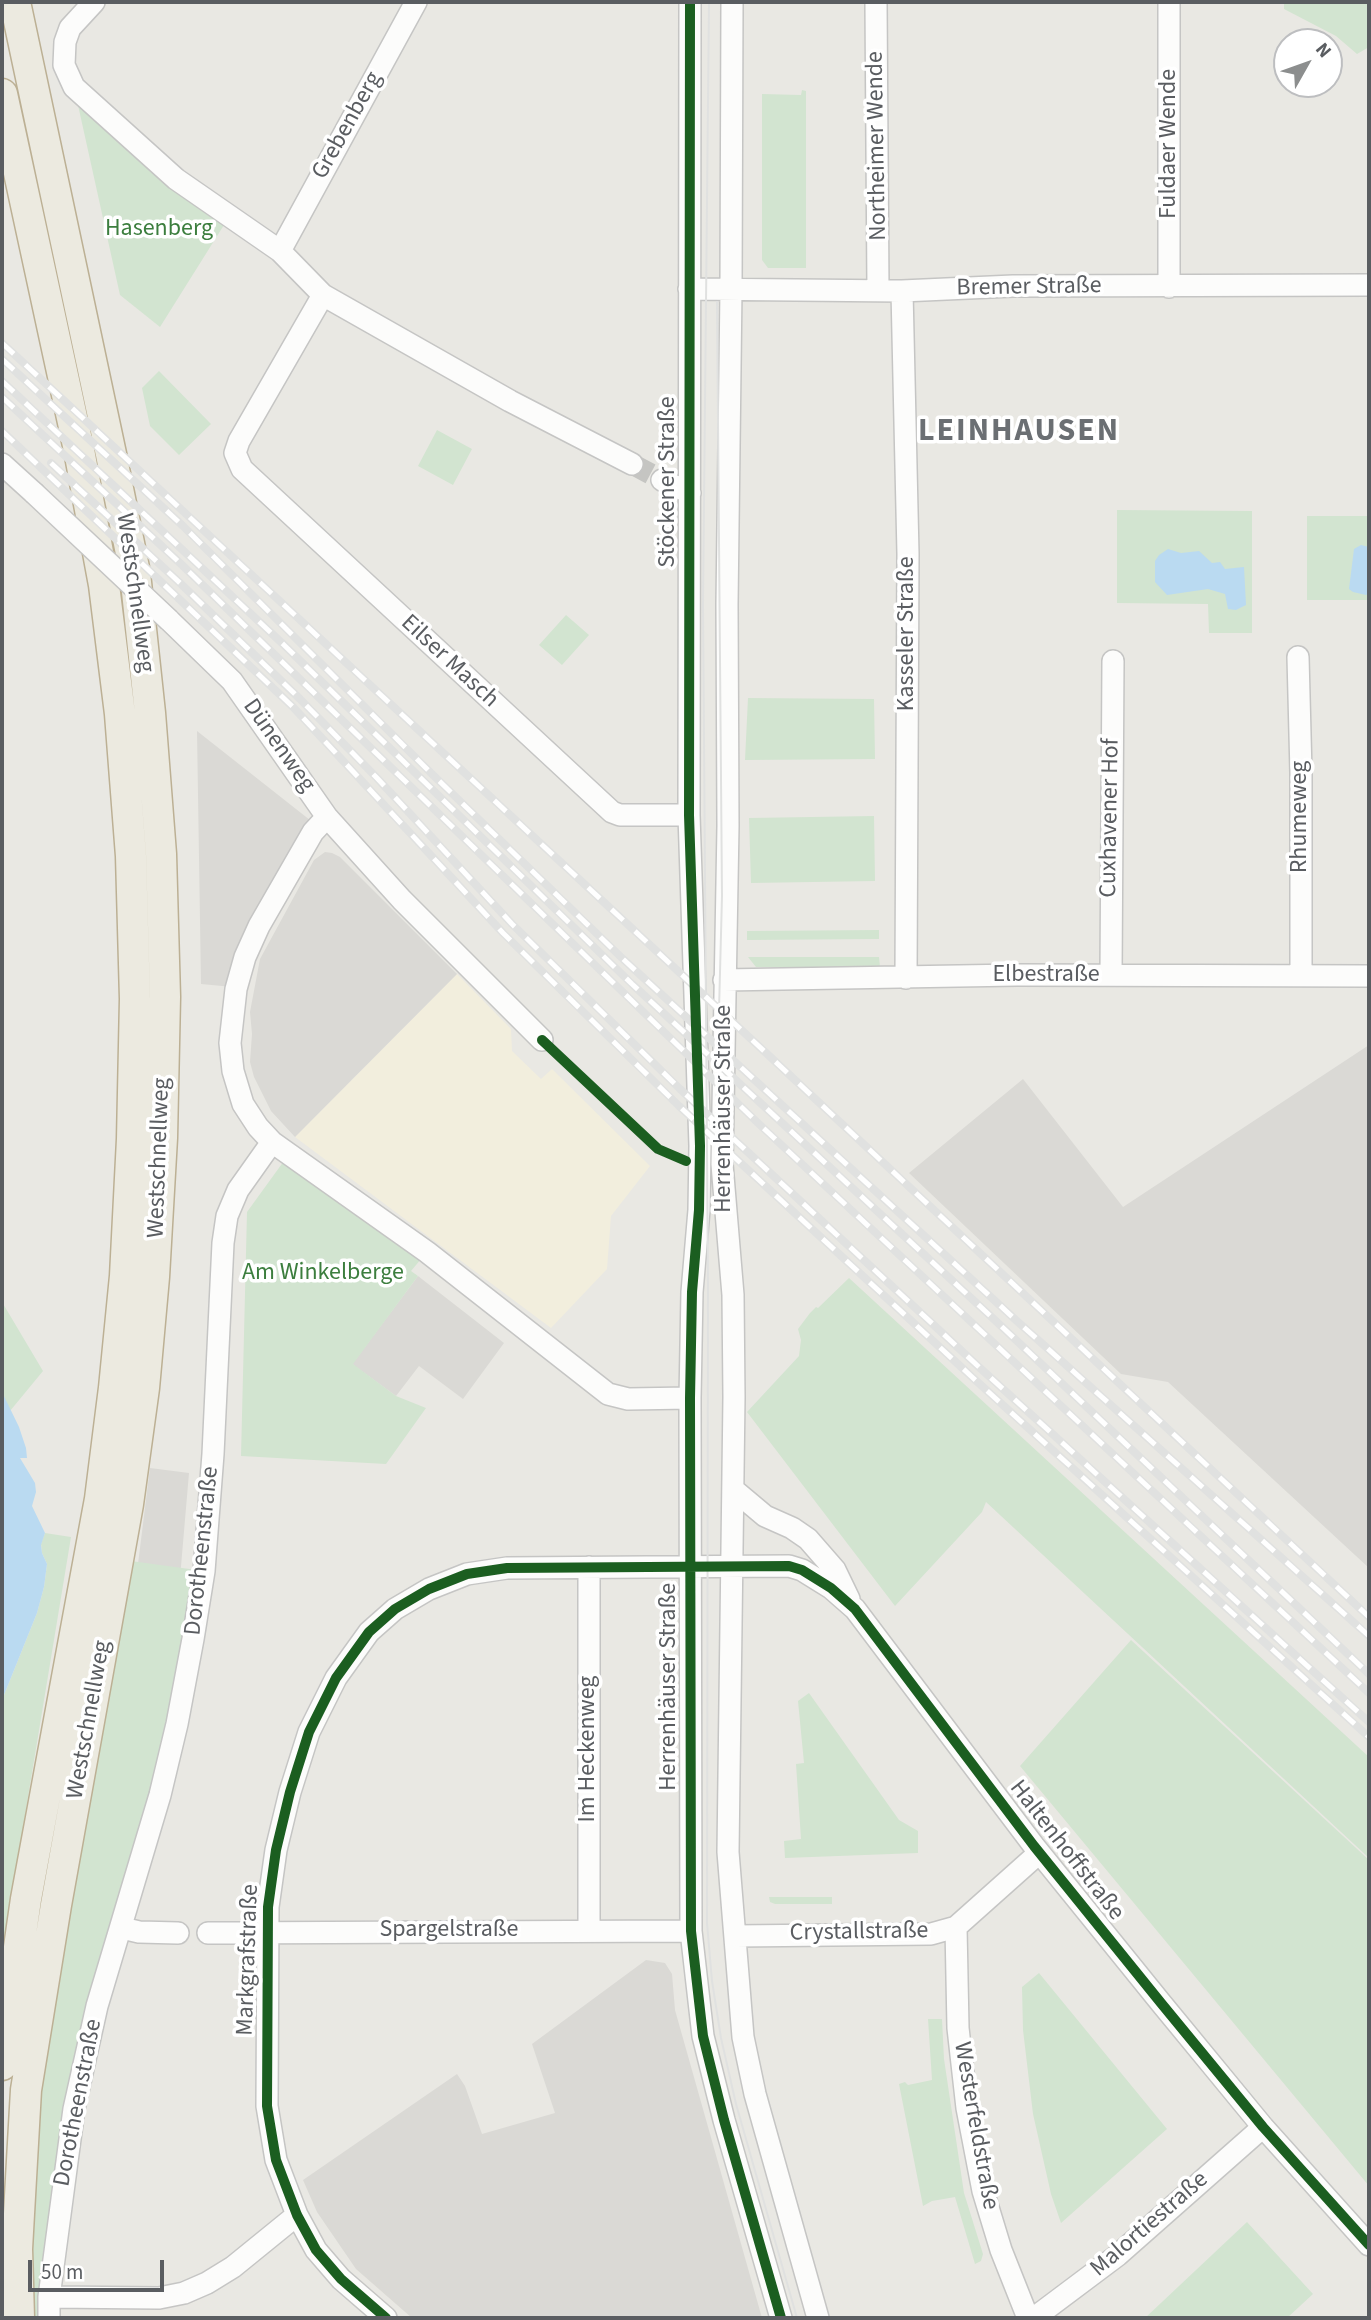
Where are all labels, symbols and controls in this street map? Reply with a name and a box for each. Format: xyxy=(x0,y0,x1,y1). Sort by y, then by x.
north arrow xyxy=(1273,28,1343,98)
text: N xyxy=(1309,37,1337,64)
street label: Northeimer Wende xyxy=(862,51,894,241)
street label: Grebenberg xyxy=(307,67,389,185)
street label: Fuldaer Wende xyxy=(1156,69,1184,219)
park label: Hasenberg xyxy=(105,216,213,244)
street label: Bremer Straße xyxy=(956,272,1102,304)
street label: Stöckener Straße xyxy=(655,396,683,568)
district label: LEINHAUSEN xyxy=(919,414,1119,452)
street label: Westschnellweg xyxy=(109,512,159,674)
street label: Kasseler Straße xyxy=(894,556,922,712)
street label: Eilser Masch xyxy=(394,609,504,715)
street label: Dünenweg xyxy=(236,694,320,798)
street label: Cuxhavener Hof xyxy=(1095,738,1127,898)
street label: Rhumeweg xyxy=(1287,761,1315,873)
street label: Elbestraße xyxy=(992,962,1100,990)
street label: Herrenhäuser Straße xyxy=(711,1005,739,1213)
street label: Westschnellweg xyxy=(143,1077,177,1239)
park label: Am Winkelberge xyxy=(242,1260,404,1288)
street label: Dorotheenstraße xyxy=(180,1465,226,1637)
street label: Herrenhäuser Straße xyxy=(656,1583,684,1791)
street label: Westschnellweg xyxy=(62,1638,118,1802)
street label: Im Heckenweg xyxy=(575,1676,603,1822)
street label: Haltenhoffstraße xyxy=(1002,1775,1130,1927)
street label: Markgrafstraße xyxy=(232,1884,266,2036)
street label: Spargelstraße xyxy=(379,1917,519,1945)
street label: Crystallstraße xyxy=(789,1917,929,1949)
street label: Dorotheenstraße xyxy=(49,2017,109,2189)
street label: Westerfeldstraße xyxy=(946,2040,1004,2212)
street label: Malortiestraße xyxy=(1085,2166,1215,2284)
scale bar xyxy=(32,2246,168,2290)
text: 50 m xyxy=(41,2257,83,2287)

